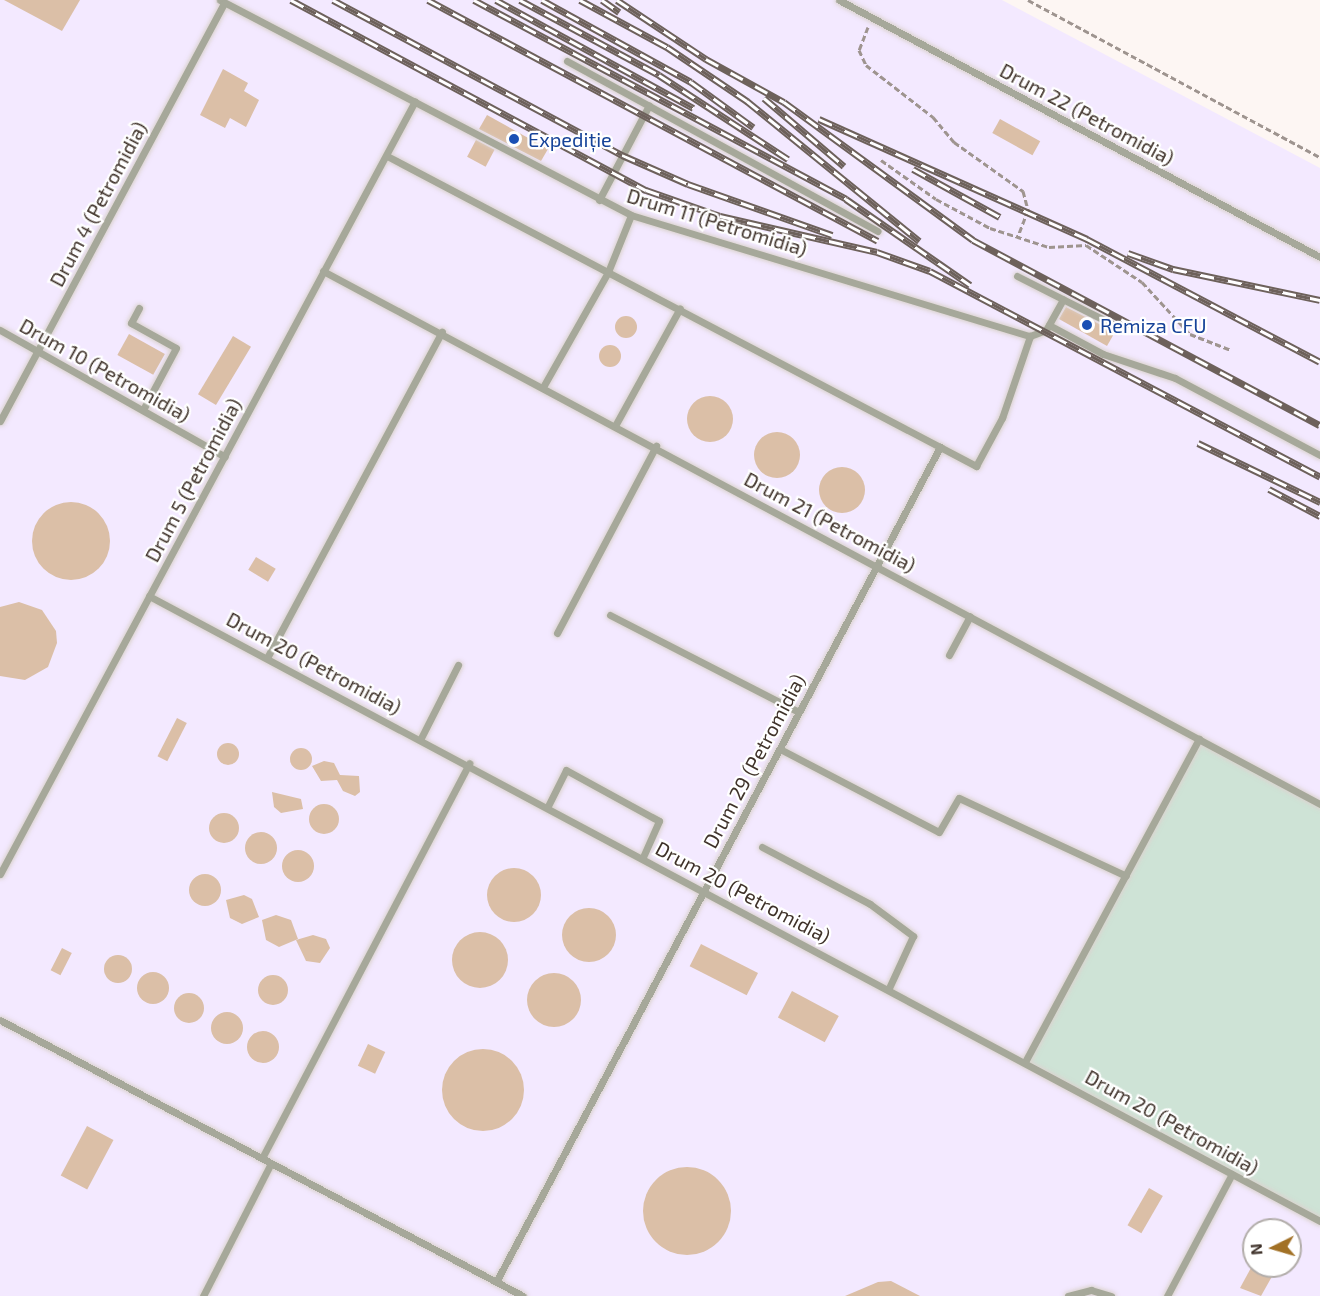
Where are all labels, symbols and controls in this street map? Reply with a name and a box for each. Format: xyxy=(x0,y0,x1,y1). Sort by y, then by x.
street label: Drum 22 (Petromidia) xyxy=(996,58,1178,170)
street label: Drum 4 (Petromidia) xyxy=(44,117,152,291)
place label: Expediție xyxy=(528,127,612,151)
marker: Expediție xyxy=(505,130,523,148)
street label: Drum 11 (Petromidia) xyxy=(624,183,810,261)
street label: Drum 10 (Petromidia) xyxy=(16,313,194,427)
place label: Remiza CFU xyxy=(1100,313,1207,337)
marker: Remiza CFU xyxy=(1078,316,1096,334)
street label: Drum 5 (Petromidia) xyxy=(140,394,246,566)
street label: Drum 21 (Petromidia) xyxy=(740,467,920,577)
street label: Drum 20 (Petromidia) xyxy=(223,607,405,719)
street label: Drum 29 (Petromidia) xyxy=(698,670,810,852)
street label: Drum 20 (Petromidia) xyxy=(652,836,834,948)
street label: Drum 20 (Petromidia) xyxy=(1081,1064,1263,1180)
north arrow xyxy=(1242,1218,1302,1278)
text: N xyxy=(1246,1243,1266,1256)

